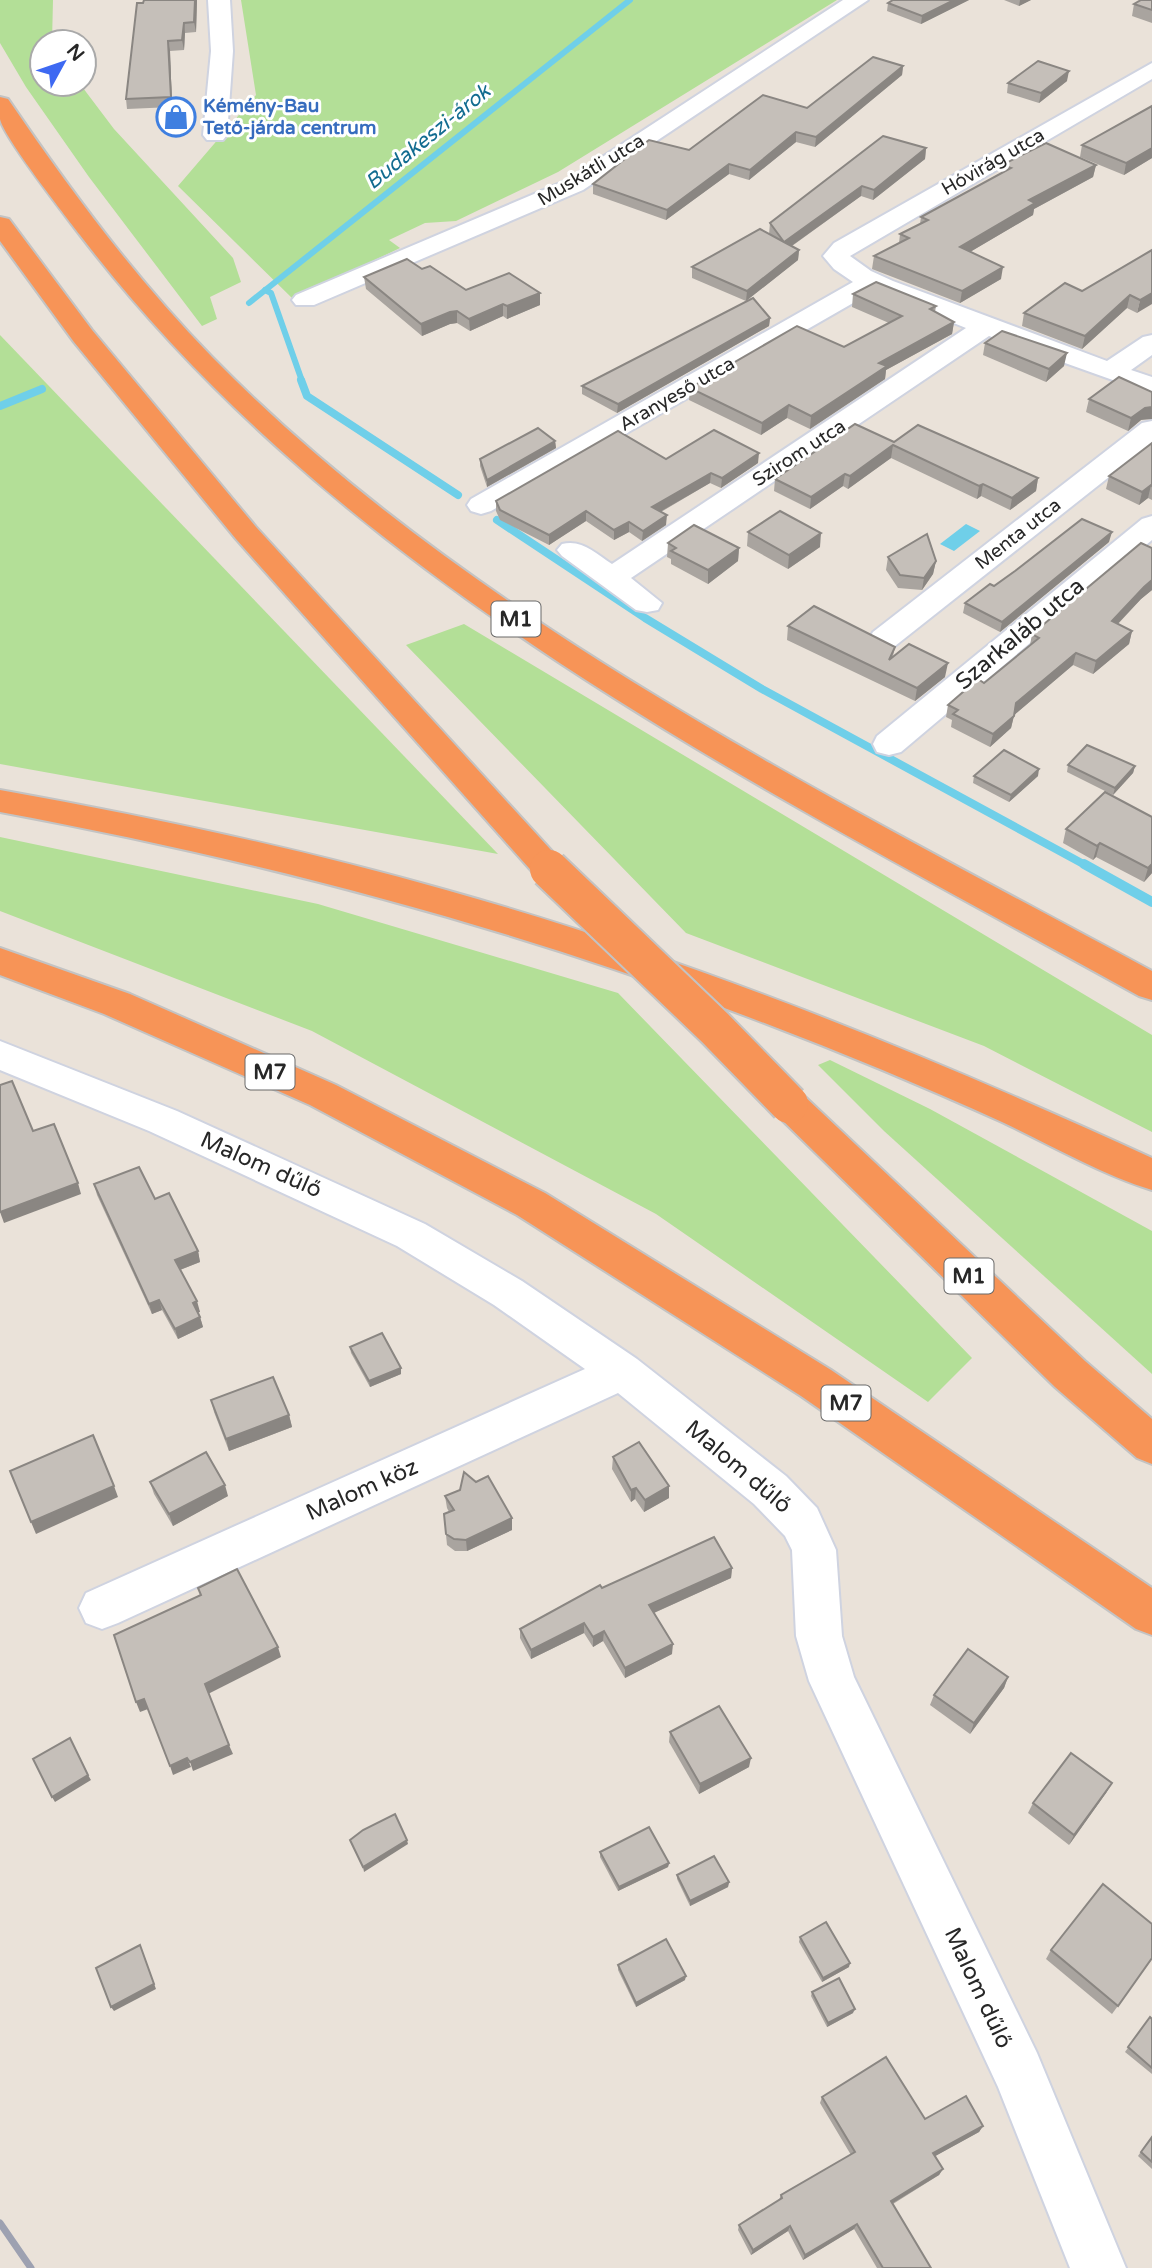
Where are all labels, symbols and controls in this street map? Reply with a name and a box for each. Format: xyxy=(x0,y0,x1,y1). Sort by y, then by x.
north arrow xyxy=(28,28,98,98)
text: N xyxy=(62,40,89,66)
water label: Budakeszi-árok xyxy=(360,78,497,195)
place label: Kémény-Bau Tető-járda centrum xyxy=(202,95,376,140)
shop icon: Kémény-Bau Tető-járda centrum xyxy=(155,96,197,138)
street label: Hóvirág utca xyxy=(938,124,1048,200)
street label: Muskátli utca xyxy=(534,130,648,210)
street label: Aranyeső utca xyxy=(615,352,739,436)
street label: Szirom utca xyxy=(748,415,850,491)
street label: Menta utca xyxy=(971,494,1065,574)
street label: Szarkaláb utca xyxy=(950,572,1090,696)
road number: M1 xyxy=(491,602,540,636)
road number: M7 xyxy=(246,1054,294,1090)
street label: Malom dűlő xyxy=(196,1126,326,1204)
road number: M1 xyxy=(944,1258,993,1294)
road number: M7 xyxy=(822,1386,870,1420)
street label: Malom dűlő xyxy=(679,1414,797,1520)
street label: Malom köz xyxy=(302,1453,422,1527)
street label: Malom dűlő xyxy=(938,1923,1018,2053)

